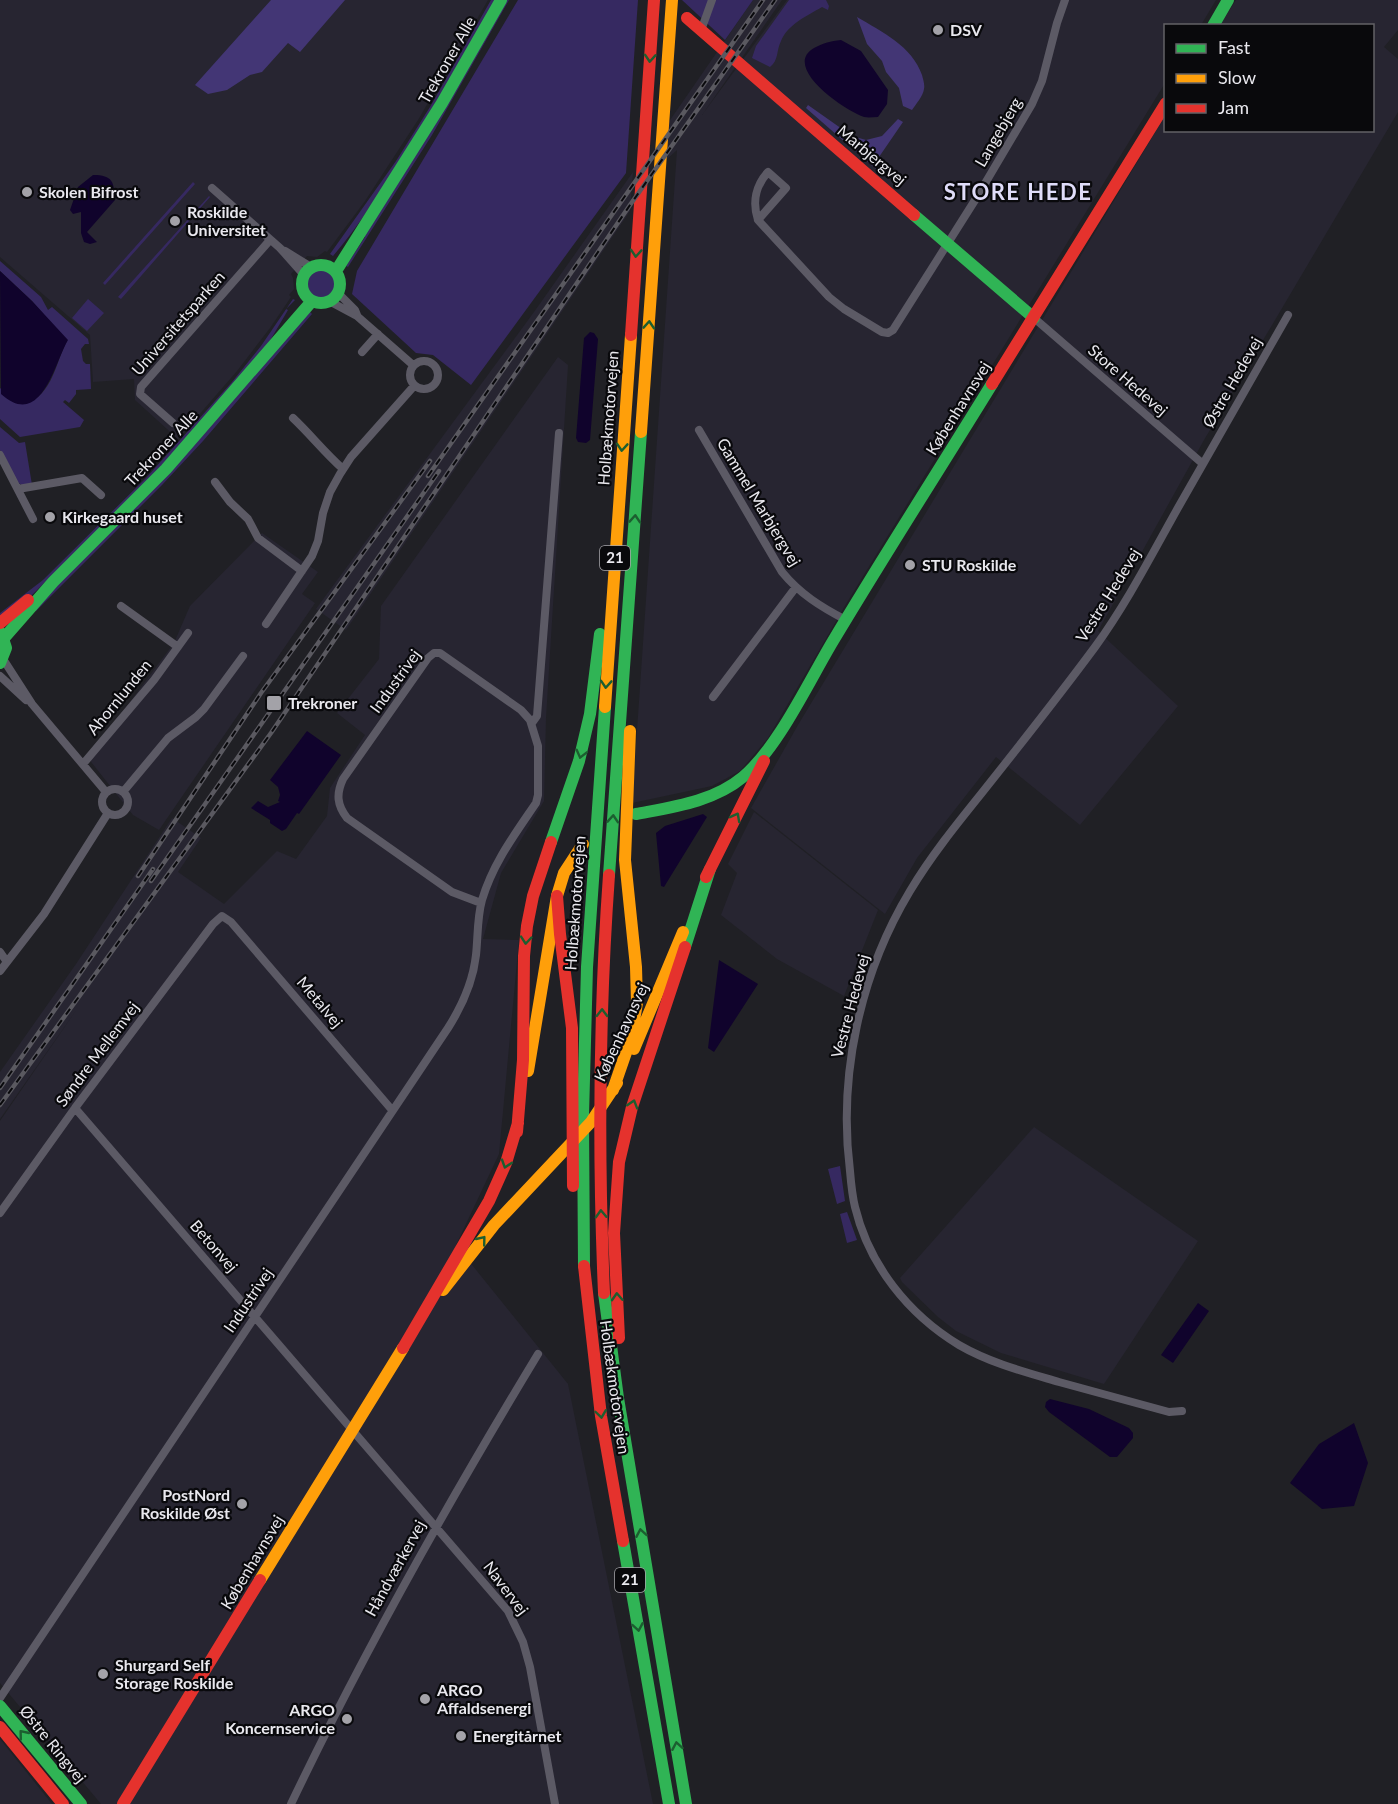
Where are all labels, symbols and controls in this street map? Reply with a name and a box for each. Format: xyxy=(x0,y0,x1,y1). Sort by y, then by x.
street label: Trekroner Alle xyxy=(414,13,479,107)
place label: DSV xyxy=(950,20,983,39)
marker: DSV xyxy=(931,23,945,37)
legend xyxy=(1164,24,1374,132)
text: Fast xyxy=(1218,36,1251,58)
one-way arrow xyxy=(644,54,657,63)
text: Slow xyxy=(1218,66,1256,88)
street label: Langebjerg xyxy=(970,94,1025,170)
text: Jam xyxy=(1218,96,1249,118)
street label: Marbjergvej xyxy=(834,120,911,189)
district label: STORE HEDE xyxy=(944,178,1092,205)
place label: Skolen Bifrost xyxy=(39,182,139,201)
marker: Skolen Bifrost xyxy=(20,185,34,199)
place label: Roskilde Universitet xyxy=(187,202,266,239)
marker: Roskilde Universitet xyxy=(168,214,182,228)
one-way arrow xyxy=(630,248,643,257)
street label: Universitetsparken xyxy=(127,267,228,379)
one-way arrow xyxy=(642,320,655,329)
street label: Østre Hedevej xyxy=(1198,333,1265,430)
street label: Store Hedevej xyxy=(1085,340,1172,419)
street label: Holbækmotorvejen xyxy=(593,350,622,486)
street label: Københavnsvej xyxy=(921,358,994,458)
street label: Trekroner Alle xyxy=(120,406,201,490)
street label: Gammel Marbjergvej xyxy=(714,434,805,569)
one-way arrow xyxy=(616,443,629,452)
place label: Kirkegaard huset xyxy=(62,507,183,526)
marker: Kirkegaard huset xyxy=(43,510,57,524)
one-way arrow xyxy=(629,515,642,524)
street label: Vestre Hedevej xyxy=(1071,544,1144,645)
road number: 21 xyxy=(600,546,630,570)
place label: STU Roskilde xyxy=(922,555,1017,574)
marker: STU Roskilde xyxy=(903,558,917,572)
street label: Industrivej xyxy=(365,645,424,716)
street label: Ahornlunden xyxy=(82,655,155,738)
one-way arrow xyxy=(600,679,613,688)
place label: Trekroner xyxy=(288,693,357,712)
marker: Trekroner xyxy=(265,694,283,712)
one-way arrow xyxy=(575,748,588,758)
one-way arrow xyxy=(728,812,740,823)
one-way arrow xyxy=(607,814,620,823)
street label: Holbækmotorvejen xyxy=(560,835,589,971)
one-way arrow xyxy=(519,936,532,945)
street label: Vestre Hedevej xyxy=(827,952,873,1060)
street label: Metalvej xyxy=(294,972,347,1031)
street label: Københavnsvej xyxy=(589,979,652,1084)
street label: Søndre Mellemvej xyxy=(51,998,142,1110)
one-way arrow xyxy=(596,1009,608,1018)
one-way arrow xyxy=(626,1099,638,1110)
one-way arrow xyxy=(501,1158,514,1169)
one-way arrow xyxy=(595,1210,608,1219)
street label: Betonvej xyxy=(187,1216,242,1275)
one-way arrow xyxy=(474,1236,485,1247)
street label: Industrivej xyxy=(219,1264,276,1336)
one-way arrow xyxy=(610,1293,623,1302)
street label: Holbækmotorvejen xyxy=(597,1319,634,1455)
one-way arrow xyxy=(594,1409,606,1418)
place label: PostNord Roskilde Øst xyxy=(140,1485,230,1522)
marker: PostNord Roskilde Øst xyxy=(235,1497,249,1511)
street label: Københavnsvej xyxy=(216,1511,287,1612)
street label: Håndværkervej xyxy=(360,1516,429,1619)
one-way arrow xyxy=(635,1529,648,1539)
street label: Navervej xyxy=(480,1557,533,1618)
road number: 21 xyxy=(615,1568,645,1592)
one-way arrow xyxy=(631,1621,644,1631)
place label: Shurgard Self Storage Roskilde xyxy=(115,1655,234,1692)
marker: Shurgard Self Storage Roskilde xyxy=(96,1667,110,1681)
place label: ARGO Affaldsenergi xyxy=(436,1680,531,1717)
marker: ARGO Affaldsenergi xyxy=(418,1692,432,1706)
place label: ARGO Koncernservice xyxy=(225,1700,335,1737)
street label: Østre Ringvej xyxy=(16,1701,91,1786)
marker: ARGO Koncernservice xyxy=(340,1712,354,1726)
place label: Energitårnet xyxy=(473,1726,562,1745)
marker: Energitårnet xyxy=(454,1729,468,1743)
one-way arrow xyxy=(19,1730,30,1741)
one-way arrow xyxy=(671,1742,683,1751)

